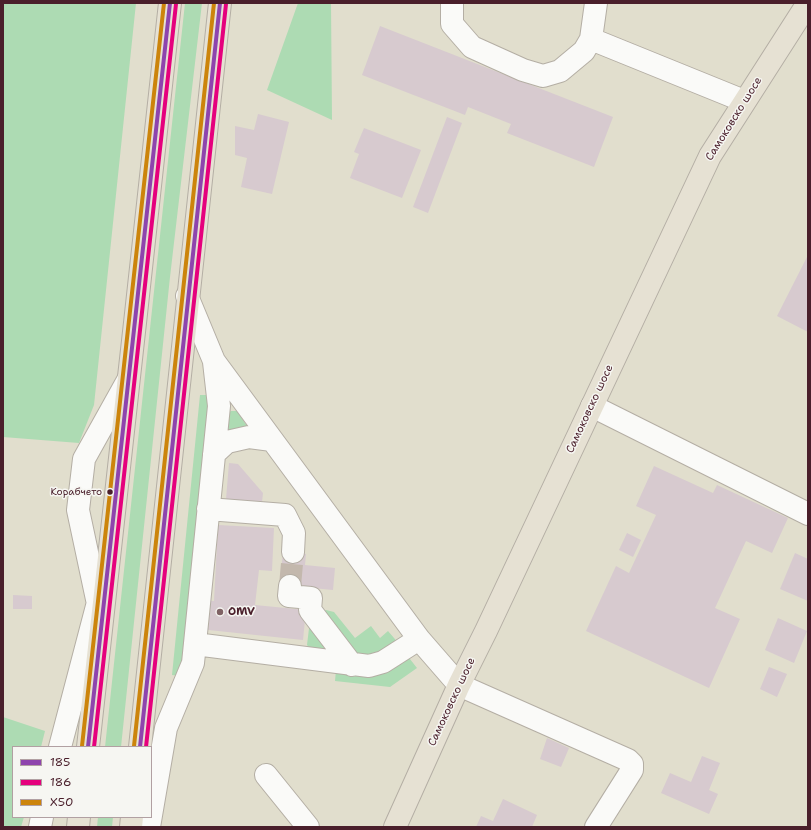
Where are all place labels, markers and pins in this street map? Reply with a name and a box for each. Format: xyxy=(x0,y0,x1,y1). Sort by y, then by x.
place label: Корабчето xyxy=(51,486,102,498)
marker: Корабчето xyxy=(105,487,115,497)
place label: OMV xyxy=(228,605,255,619)
marker: OMV xyxy=(215,607,225,617)

